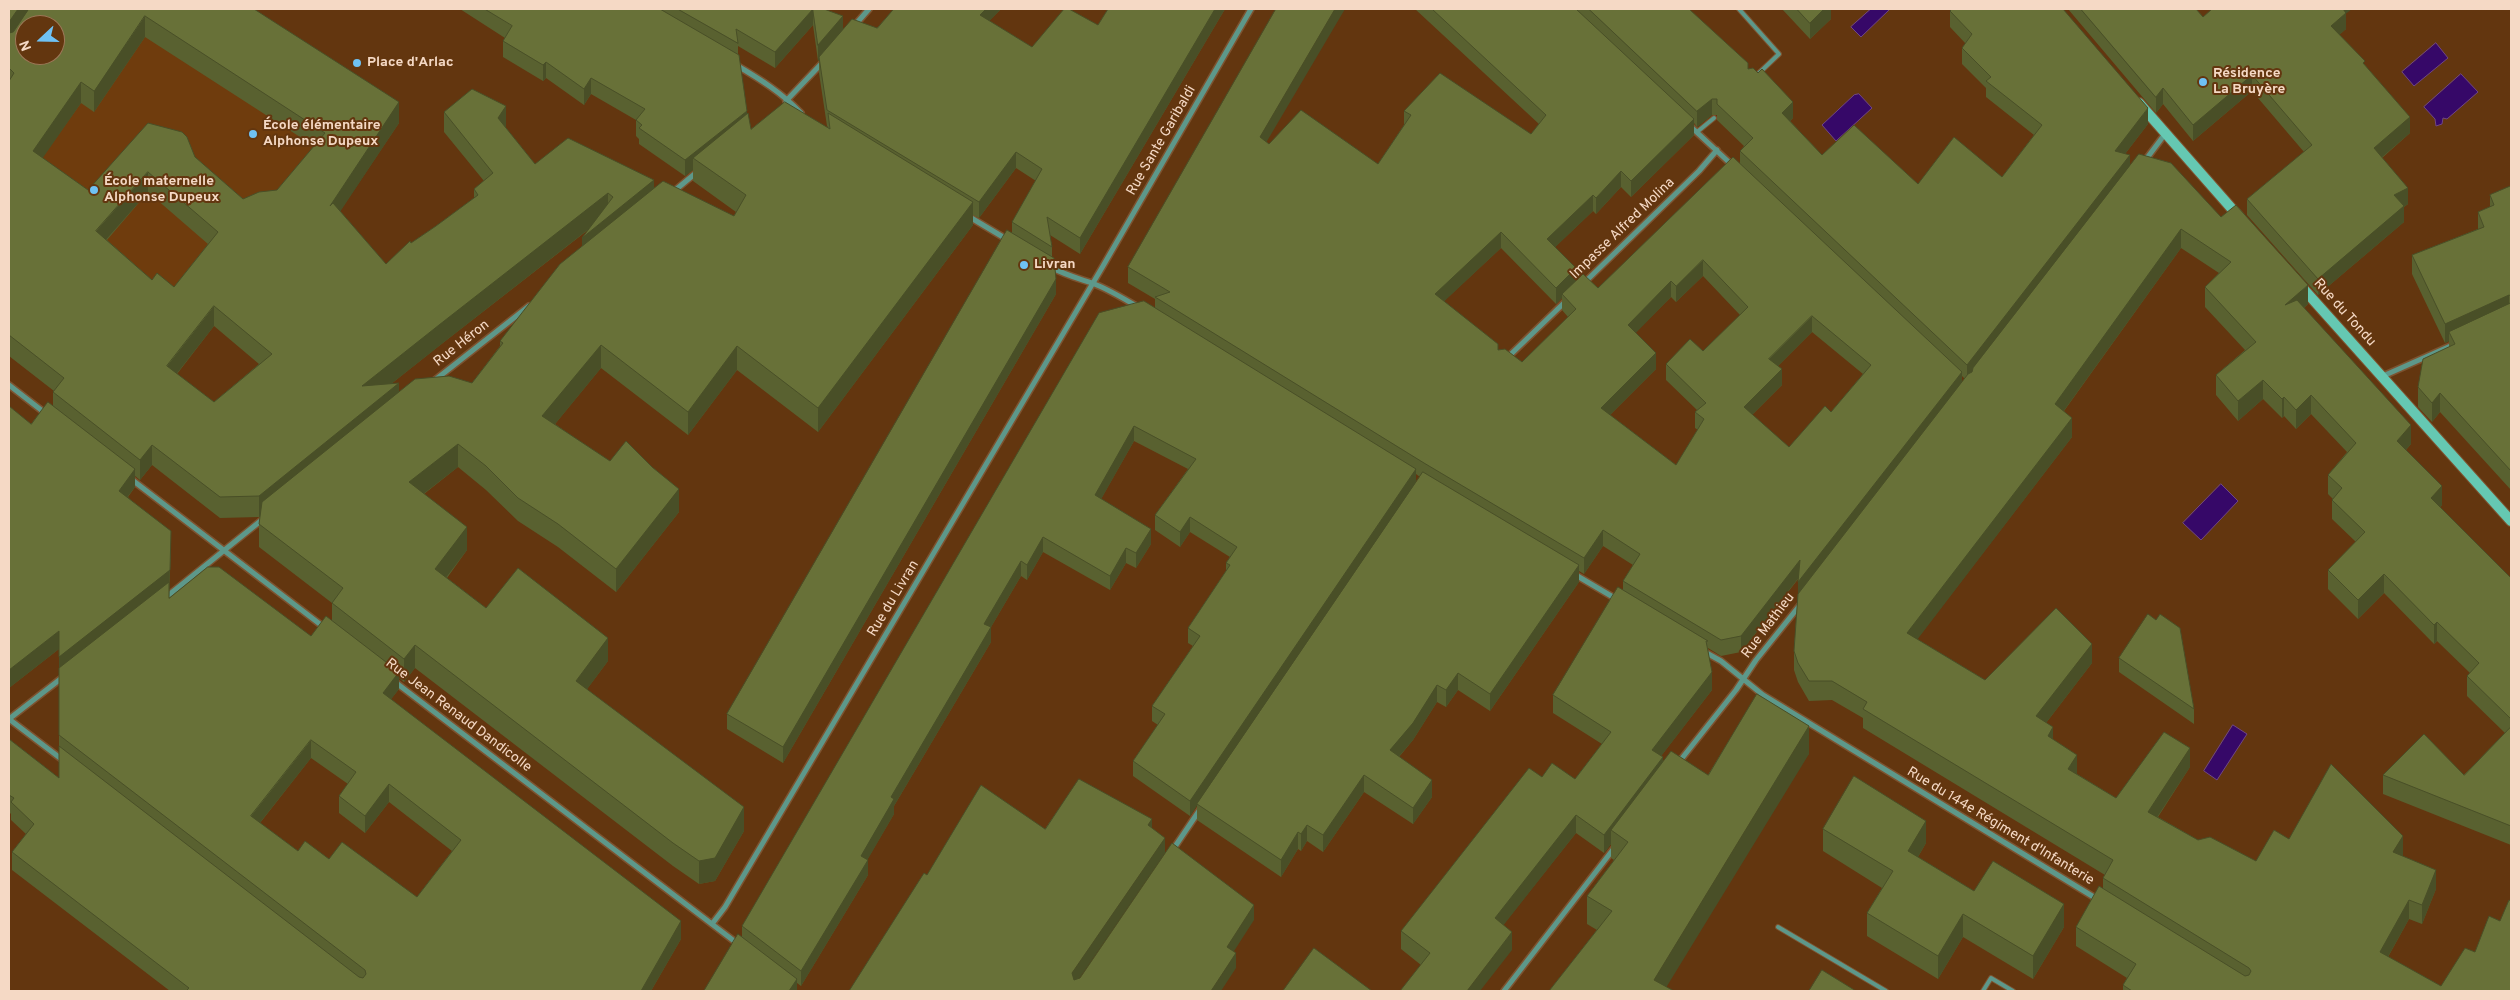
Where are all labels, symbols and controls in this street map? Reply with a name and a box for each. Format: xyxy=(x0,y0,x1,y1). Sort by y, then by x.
north arrow xyxy=(15,15,65,65)
text: N xyxy=(17,37,36,53)
place label: Place d'Arlac xyxy=(367,55,454,71)
marker: Place d'Arlac xyxy=(351,57,363,69)
place label: Résidence La Bruyère xyxy=(2213,66,2285,98)
marker: Résidence La Bruyère xyxy=(2197,76,2209,88)
street label: Rue Sante Garibaldi xyxy=(1124,83,1200,199)
place label: École élémentaire Alphonse Dupeux xyxy=(263,118,380,150)
marker: École élémentaire Alphonse Dupeux xyxy=(247,128,259,140)
place label: École maternelle Alphonse Dupeux xyxy=(104,174,219,206)
street label: Impasse Alfred Molina xyxy=(1567,175,1679,283)
marker: École maternelle Alphonse Dupeux xyxy=(88,184,100,196)
place label: Livran xyxy=(1034,257,1076,273)
marker: Livran xyxy=(1018,259,1030,271)
street label: Rue du Tondu xyxy=(2309,276,2379,350)
street label: Rue Héron xyxy=(431,317,493,371)
street label: Rue du Livran xyxy=(865,558,923,640)
street label: Rue Mathieu xyxy=(1739,590,1799,662)
street label: Rue Jean Renaud Dandicolle xyxy=(382,656,534,776)
street label: Rue du 144e Régiment d'Infanterie xyxy=(1903,764,2097,890)

